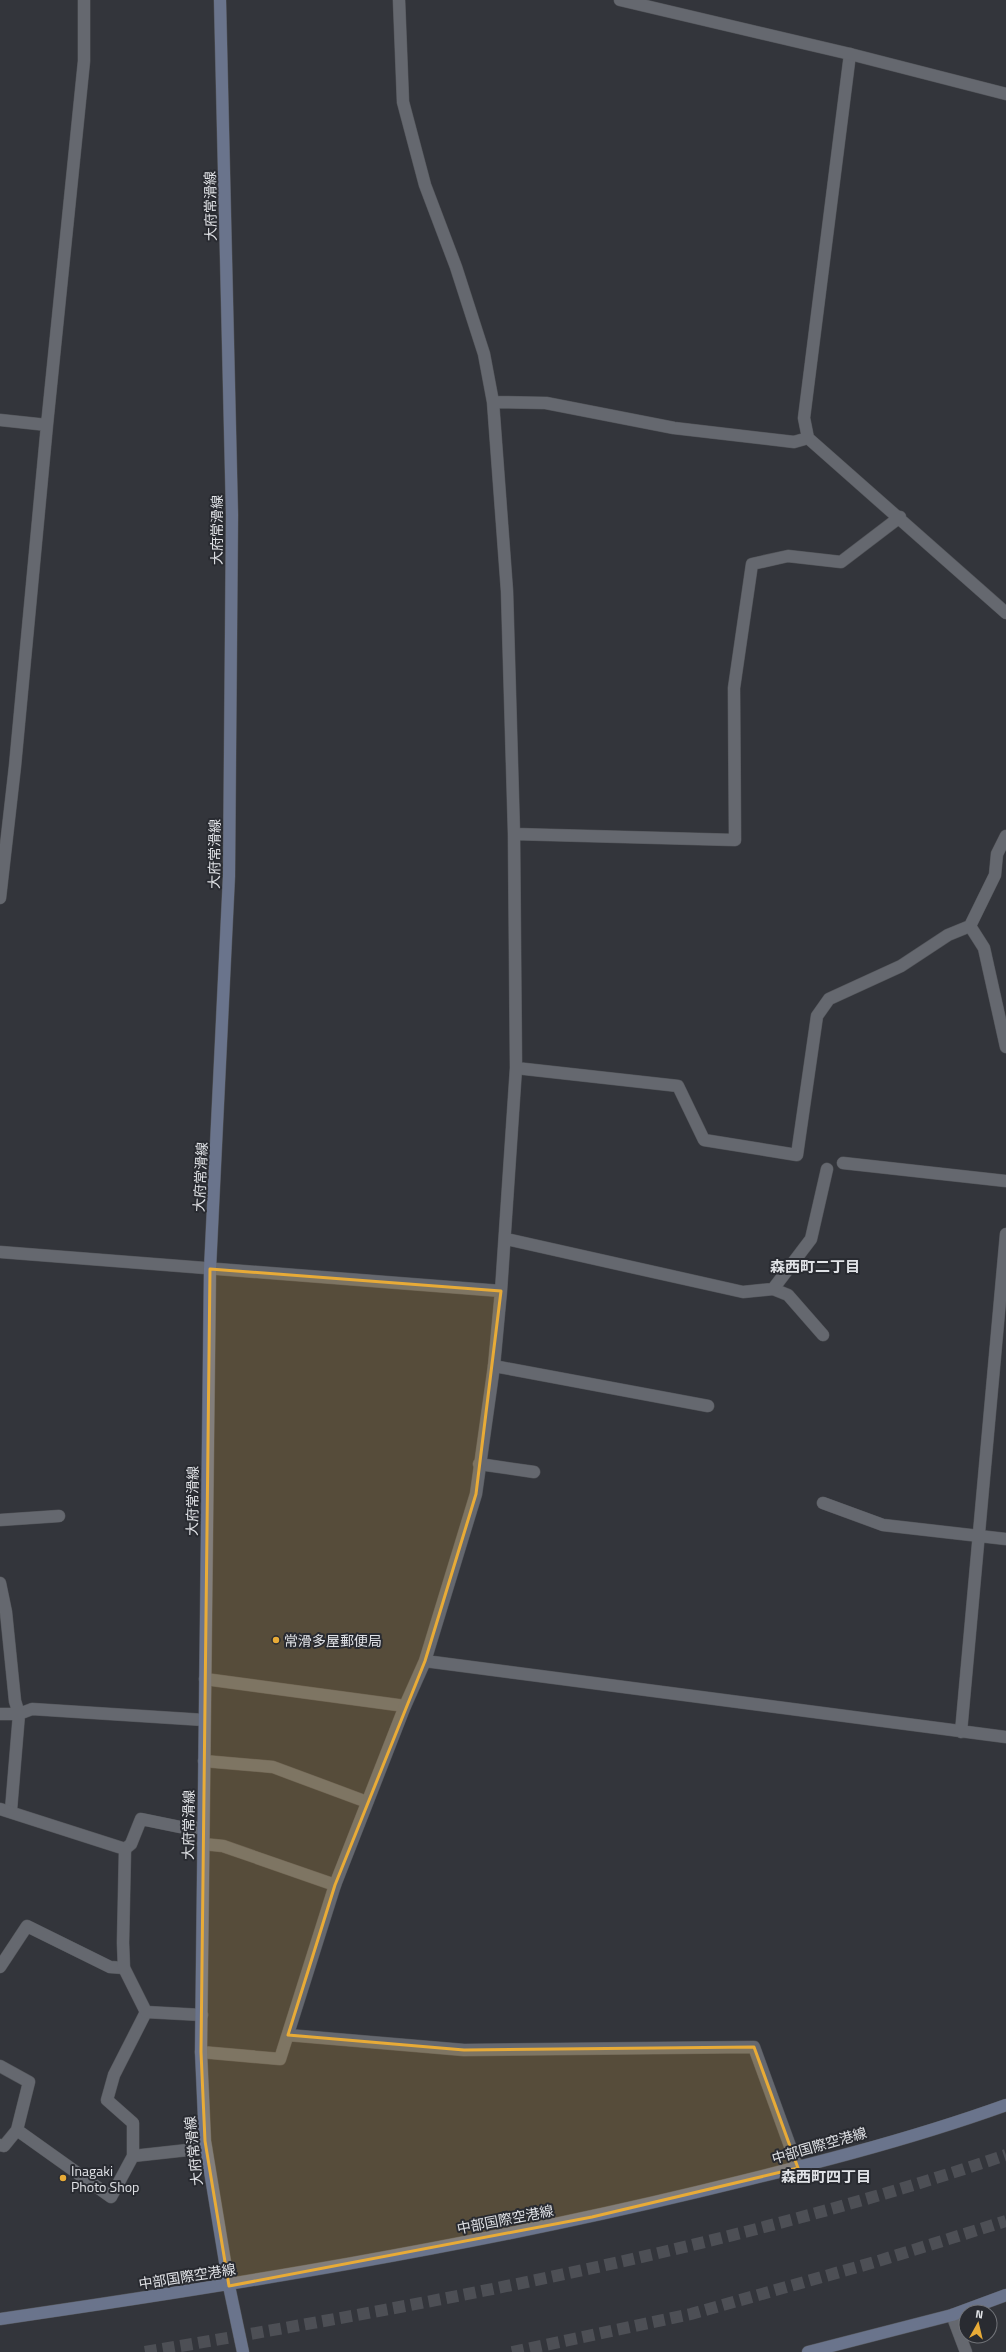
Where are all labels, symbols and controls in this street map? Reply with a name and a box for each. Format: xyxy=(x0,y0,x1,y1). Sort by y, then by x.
street label: 大府常滑線 xyxy=(199,171,221,241)
street label: 大府常滑線 xyxy=(206,495,227,565)
street label: 大府常滑線 xyxy=(203,819,225,889)
street label: 大府常滑線 xyxy=(188,1141,212,1213)
district label: 森西町二丁目 xyxy=(770,1255,860,1278)
street label: 大府常滑線 xyxy=(181,1466,203,1536)
place label: 常滑多屋郵便局 xyxy=(284,1630,382,1651)
marker: 常滑多屋郵便局 xyxy=(271,1635,281,1645)
street label: 大府常滑線 xyxy=(177,1790,199,1860)
street label: 大府常滑線 xyxy=(179,2115,207,2187)
street label: 中部国際空港線 xyxy=(769,2121,869,2169)
place label: Inagaki Photo Shop xyxy=(71,2160,139,2197)
district label: 森西町四丁目 xyxy=(781,2165,871,2188)
marker: Inagaki Photo Shop xyxy=(58,2173,68,2183)
street label: 中部国際空港線 xyxy=(455,2199,555,2239)
street label: 中部国際空港線 xyxy=(137,2258,237,2294)
north arrow xyxy=(958,2304,998,2344)
text: N xyxy=(975,2306,984,2323)

